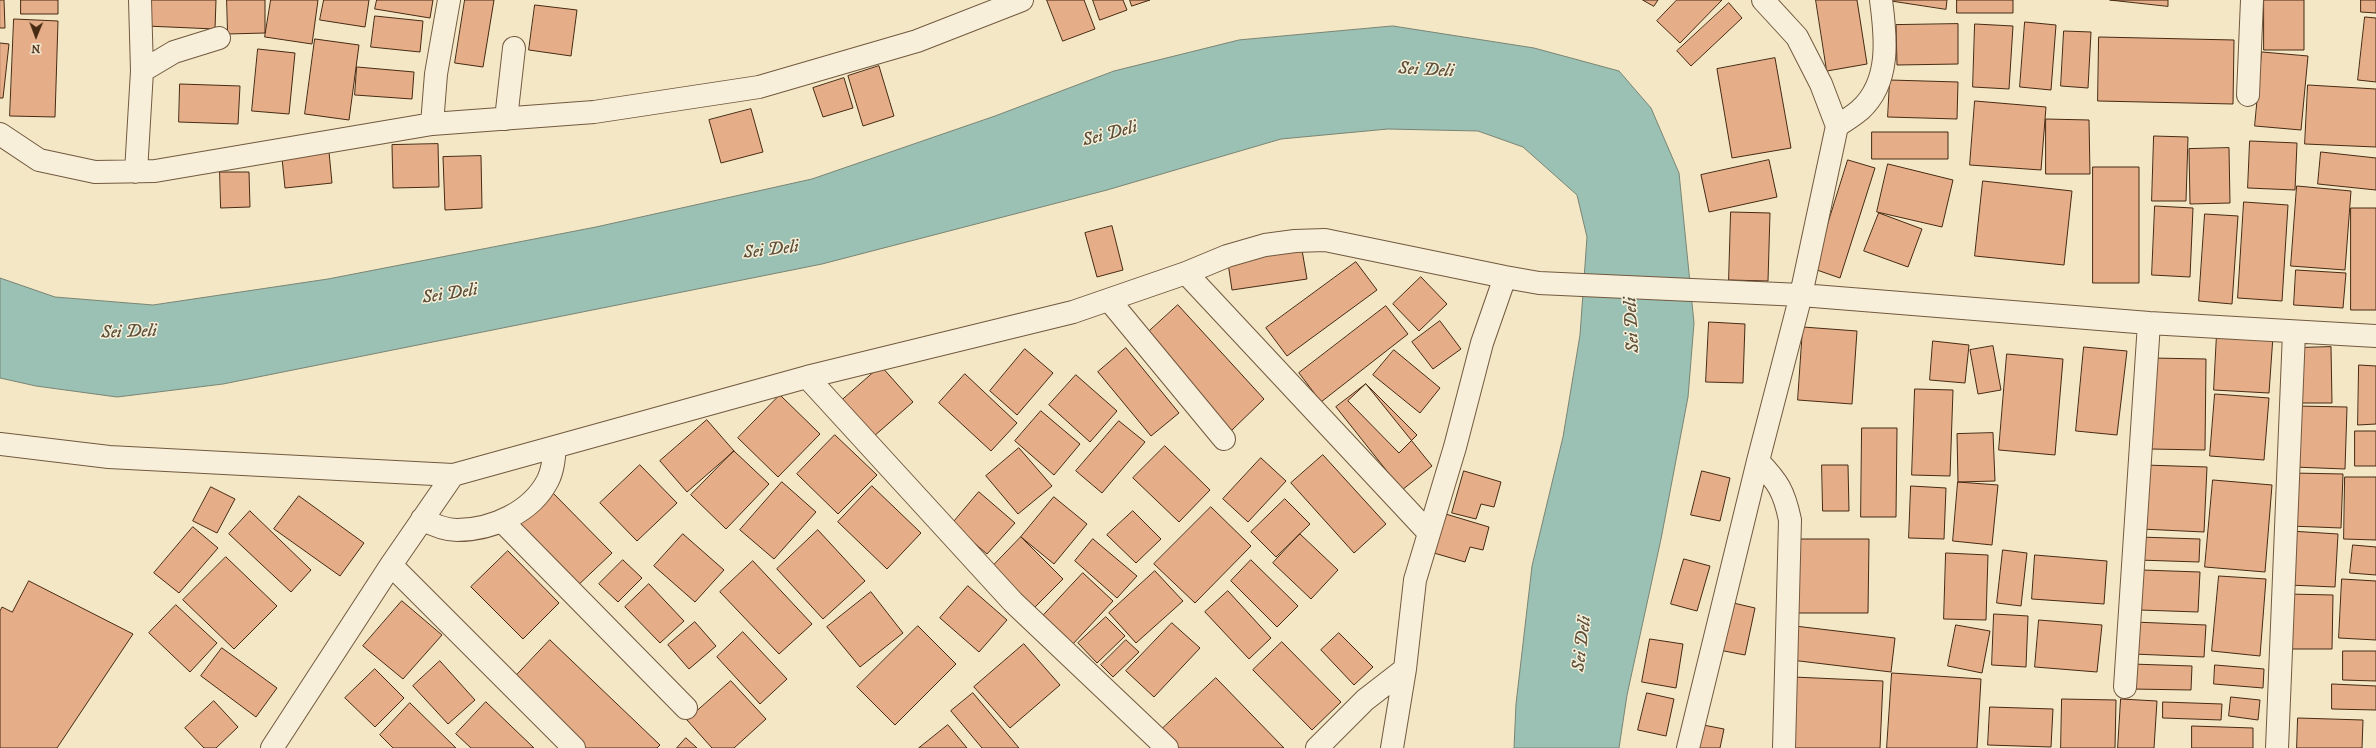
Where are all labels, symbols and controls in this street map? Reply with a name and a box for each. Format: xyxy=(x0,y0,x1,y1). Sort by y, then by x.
north arrow xyxy=(16,16,56,56)
text: N xyxy=(31,41,40,55)
water label: Sei Deli xyxy=(1397,59,1455,83)
water label: Sei Deli xyxy=(1080,117,1140,153)
water label: Sei Deli xyxy=(742,237,800,265)
water label: Sei Deli xyxy=(421,280,479,310)
water label: Sei Deli xyxy=(1621,296,1645,354)
water label: Sei Deli xyxy=(101,321,157,345)
water label: Sei Deli xyxy=(1569,615,1597,673)

